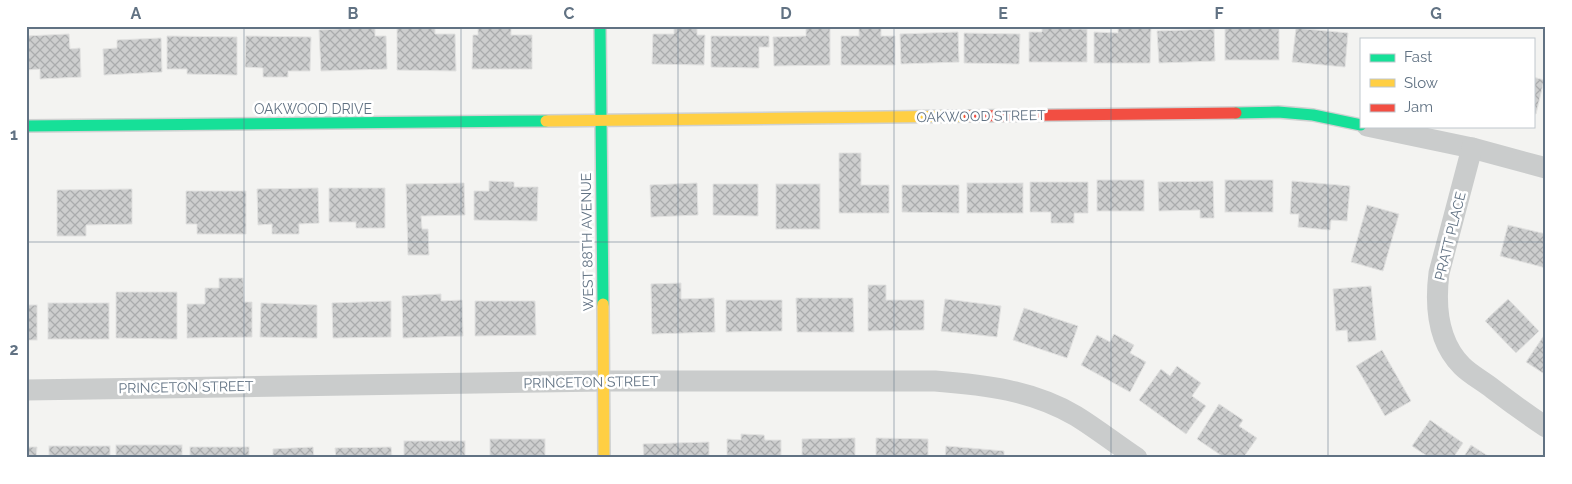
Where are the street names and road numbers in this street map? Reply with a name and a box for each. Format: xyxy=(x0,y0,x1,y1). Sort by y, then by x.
street label: OAKWOOD DRIVE xyxy=(254,101,372,117)
street label: OAKWOOD STREET xyxy=(916,107,1046,125)
street label: WEST 88TH AVENUE xyxy=(578,173,596,311)
street label: PRATT PLACE xyxy=(1431,190,1469,282)
street label: PRINCETON STREET xyxy=(523,373,659,391)
street label: PRINCETON STREET xyxy=(118,378,254,396)

